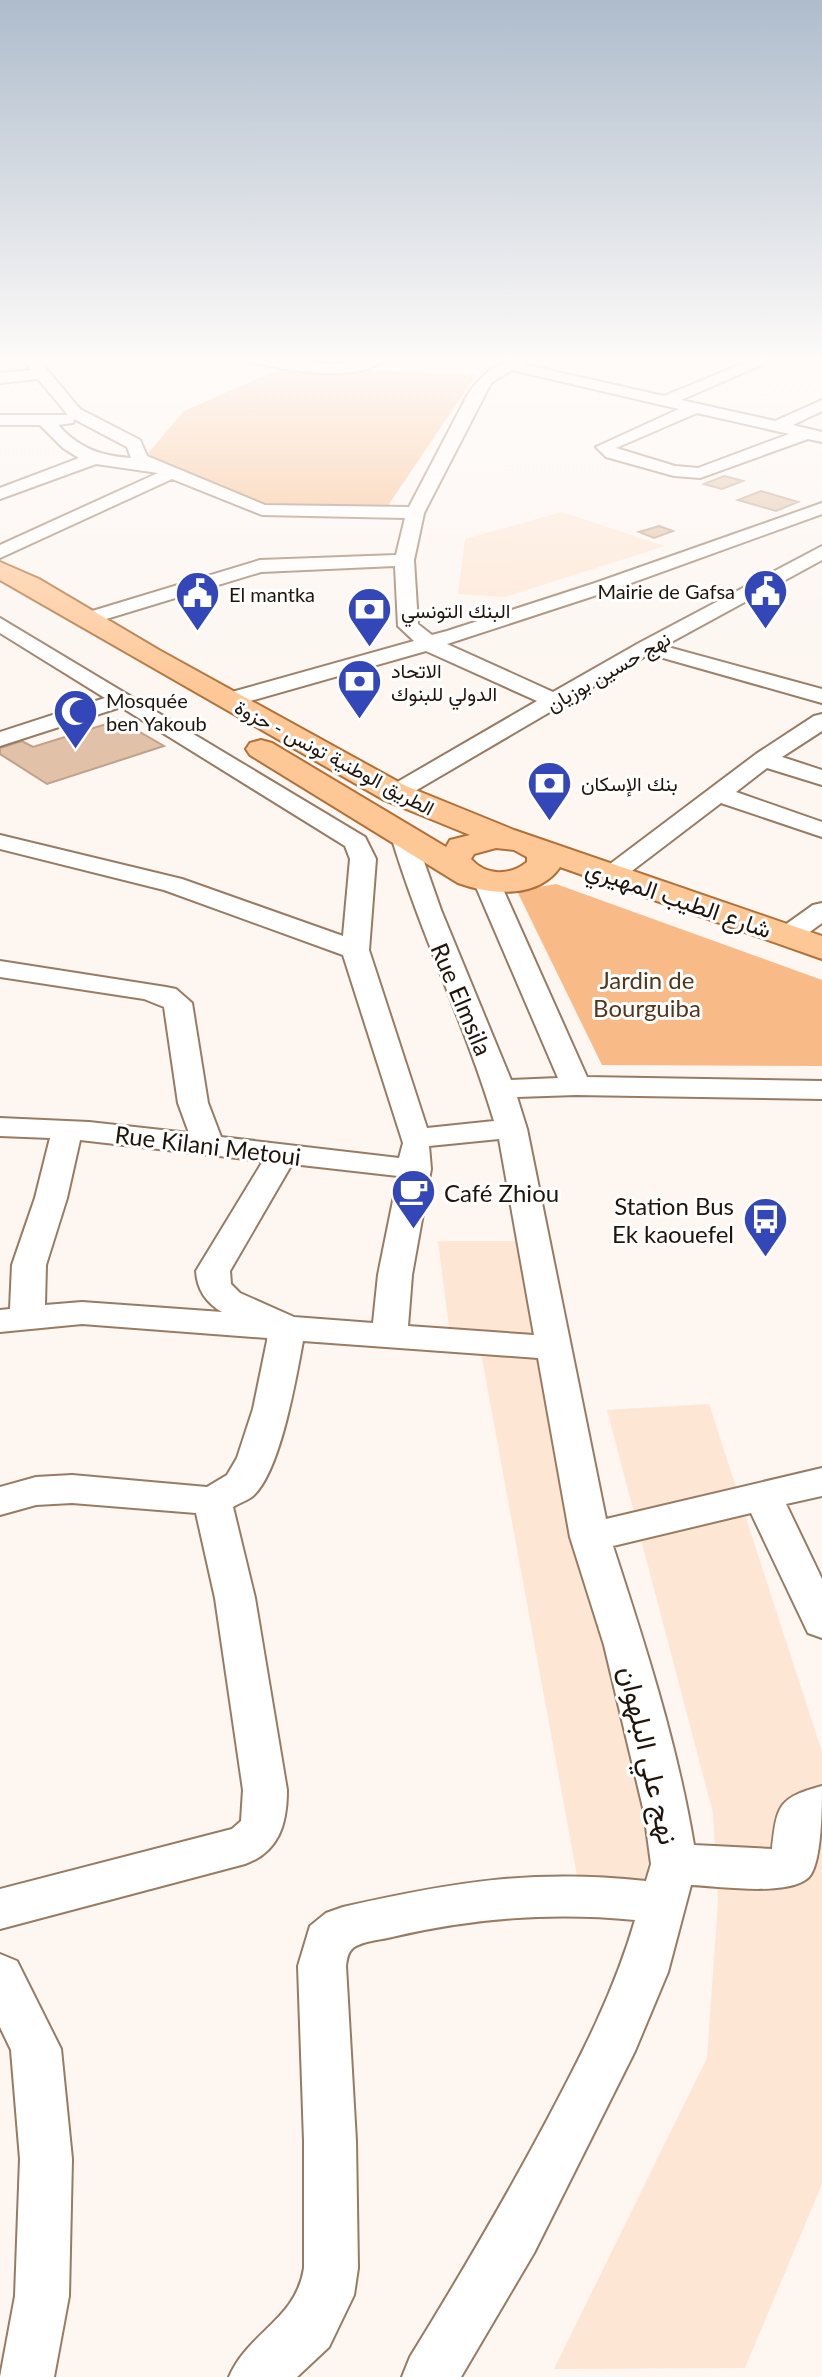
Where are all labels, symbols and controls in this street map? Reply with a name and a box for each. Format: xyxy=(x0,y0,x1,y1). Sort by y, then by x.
public building icon: Mairie de Gafsa xyxy=(742,567,790,630)
public building icon: El mantka xyxy=(174,570,222,633)
place label: Mairie de Gafsa xyxy=(597,579,735,603)
place label: El mantka xyxy=(229,582,315,606)
bank icon: البنك التونسي xyxy=(346,586,394,649)
place label: البنك التونسي xyxy=(401,598,510,628)
street label: نهج حسين بوزيان xyxy=(542,626,676,719)
bank icon: الاتحاد الدولي للبنوك xyxy=(336,657,384,720)
place label: الاتحاد الدولي للبنوك xyxy=(391,658,497,711)
mosque icon: Mosquée ben Yakoub xyxy=(51,688,99,751)
place label: Mosquée ben Yakoub xyxy=(106,688,207,735)
street label: الطريق الوطنية تونس - حزوة xyxy=(230,694,439,822)
bank icon: بنك الإسكان xyxy=(526,759,574,822)
place label: بنك الإسكان xyxy=(581,771,678,797)
street label: شارع الطيب المهيري xyxy=(581,853,776,949)
street label: Rue Elmsila xyxy=(425,938,499,1060)
park label: Jardin de Bourguiba xyxy=(593,965,701,1022)
street label: Rue Kilani Metoui xyxy=(113,1119,303,1171)
cafe icon: Café Zhiou xyxy=(389,1168,437,1231)
place label: Café Zhiou xyxy=(444,1178,559,1207)
place label: Station Bus Ek kaouefel xyxy=(612,1191,734,1248)
bus stop icon: Station Bus Ek kaouefel xyxy=(741,1195,789,1258)
street label: نهج علي البلهوان xyxy=(606,1662,687,1849)

